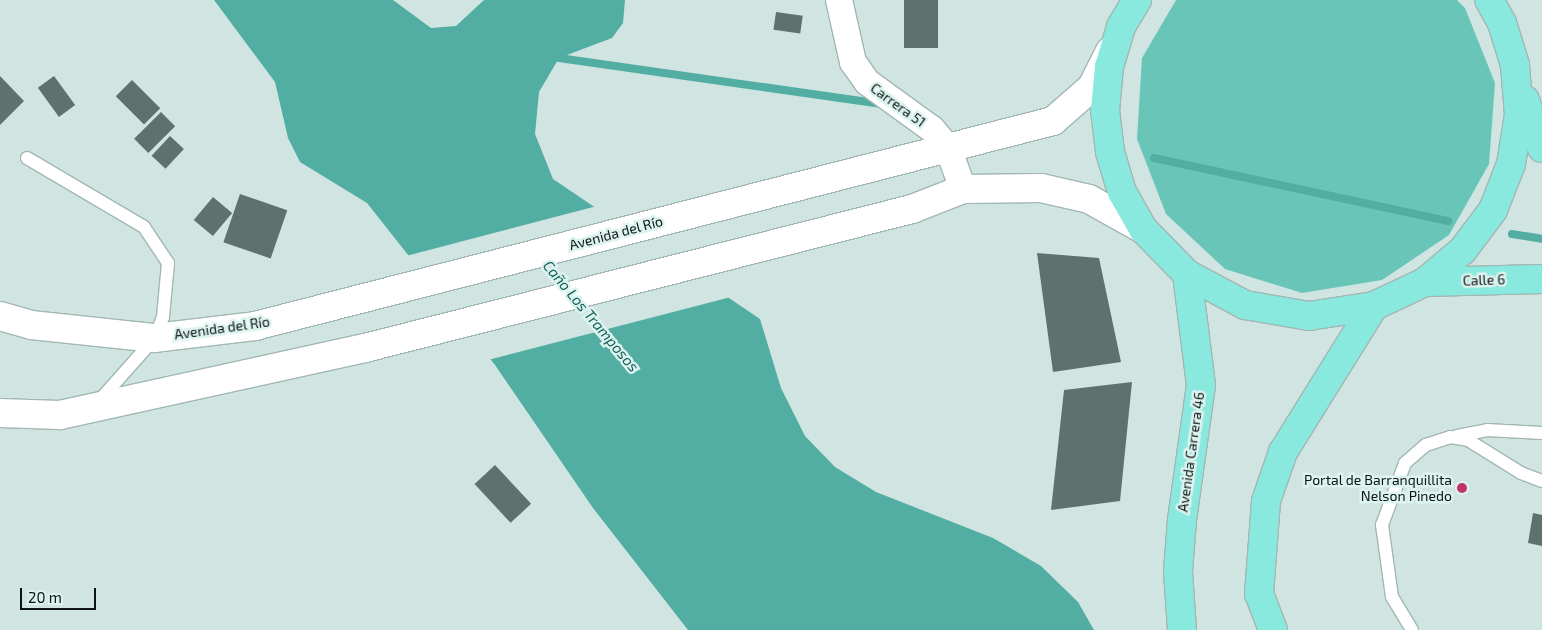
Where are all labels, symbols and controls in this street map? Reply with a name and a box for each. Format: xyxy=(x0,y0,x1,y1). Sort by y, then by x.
street label: Carrera 51 xyxy=(867,79,929,131)
street label: Avenida del Río xyxy=(567,212,665,254)
water label: Caño Los Tramposos xyxy=(539,257,643,375)
street label: Calle 6 xyxy=(1462,271,1506,289)
street label: Avenida del Río xyxy=(173,313,271,343)
street label: Avenida Carrera 46 xyxy=(1174,391,1208,513)
place label: Portal de Barranquillita Nelson Pinedo xyxy=(1304,472,1452,504)
marker: Portal de Barranquillita Nelson Pinedo xyxy=(1456,482,1468,494)
scale bar xyxy=(22,578,99,610)
text: 20 m xyxy=(28,588,62,606)

